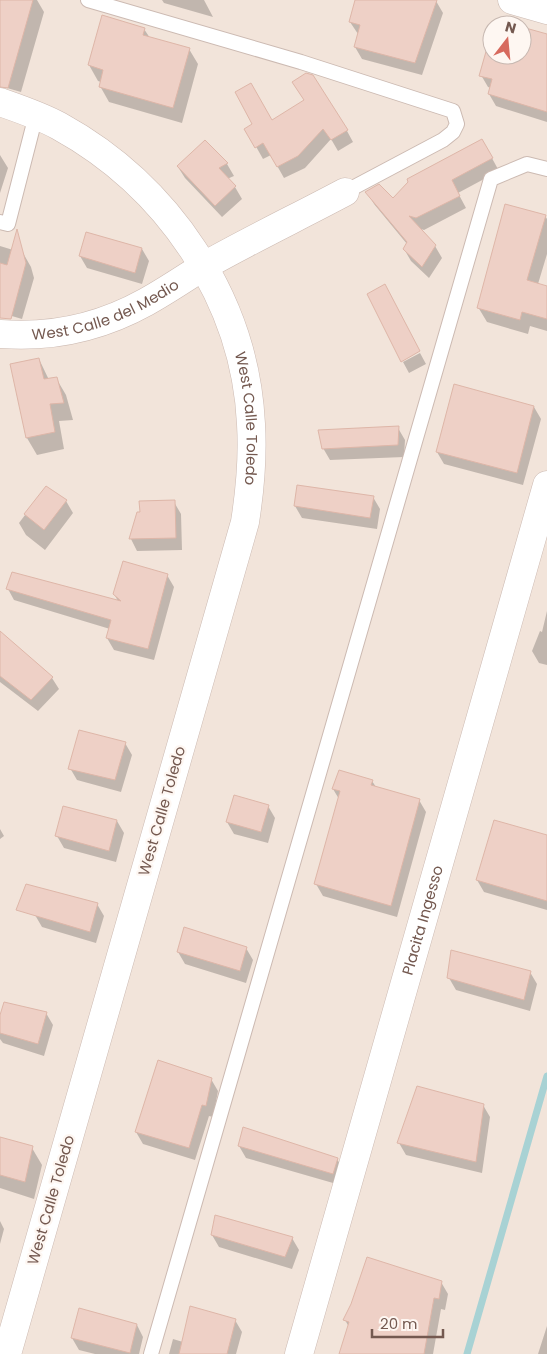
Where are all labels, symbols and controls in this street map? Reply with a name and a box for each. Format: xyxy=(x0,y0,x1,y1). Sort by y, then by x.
north arrow xyxy=(482,15,532,65)
text: N xyxy=(503,16,518,39)
street label: West Calle del Medio xyxy=(31,274,183,345)
street label: West Calle Toledo xyxy=(230,349,263,486)
street label: West Calle Toledo xyxy=(133,744,190,878)
street label: Placita Ingesso xyxy=(397,863,448,977)
street label: West Calle Toledo xyxy=(22,1133,79,1267)
scale bar xyxy=(372,1306,443,1338)
text: 20 m xyxy=(380,1313,418,1334)

